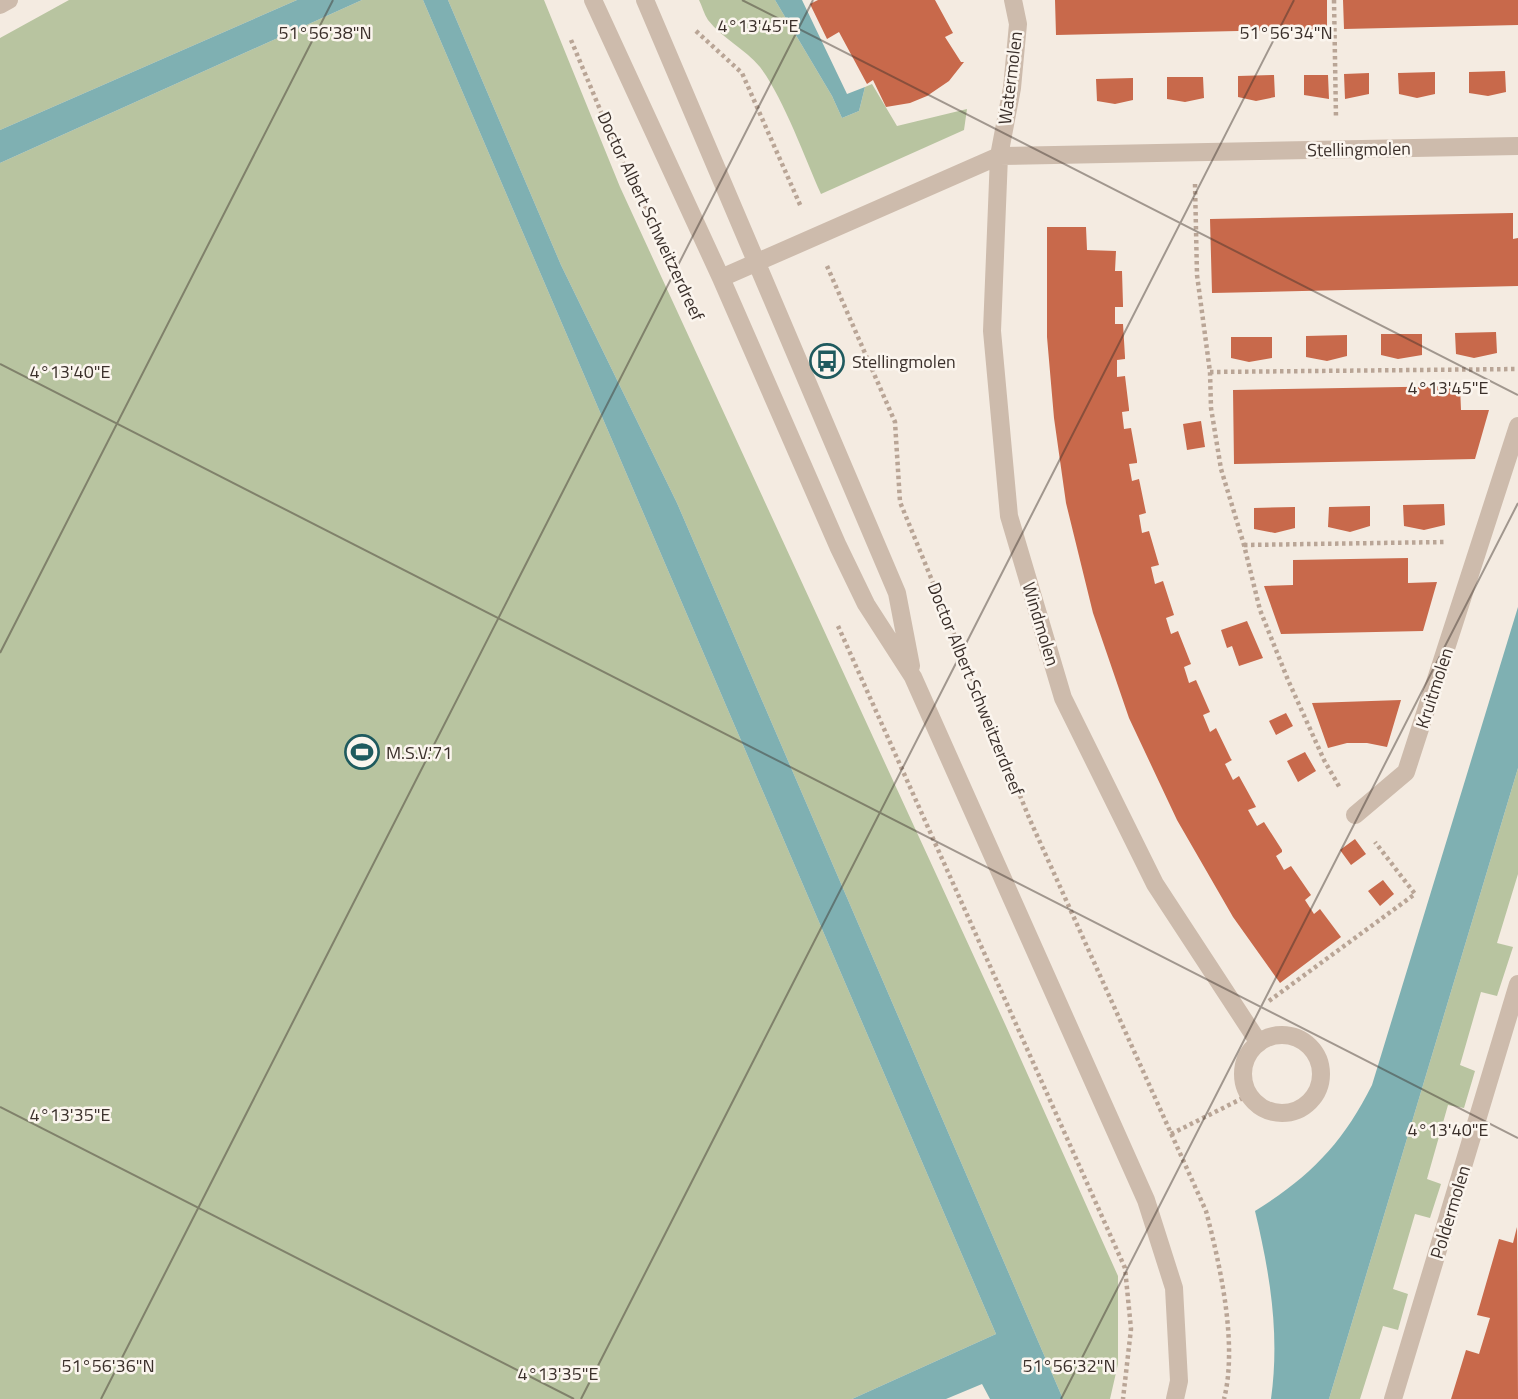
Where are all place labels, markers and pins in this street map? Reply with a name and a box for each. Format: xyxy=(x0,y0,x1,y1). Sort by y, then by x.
bus stop icon: Stellingmolen xyxy=(808,342,846,380)
place label: Stellingmolen xyxy=(852,348,956,375)
sports icon: M.S.V.'71 xyxy=(343,733,381,771)
place label: M.S.V.'71 xyxy=(386,739,452,766)

